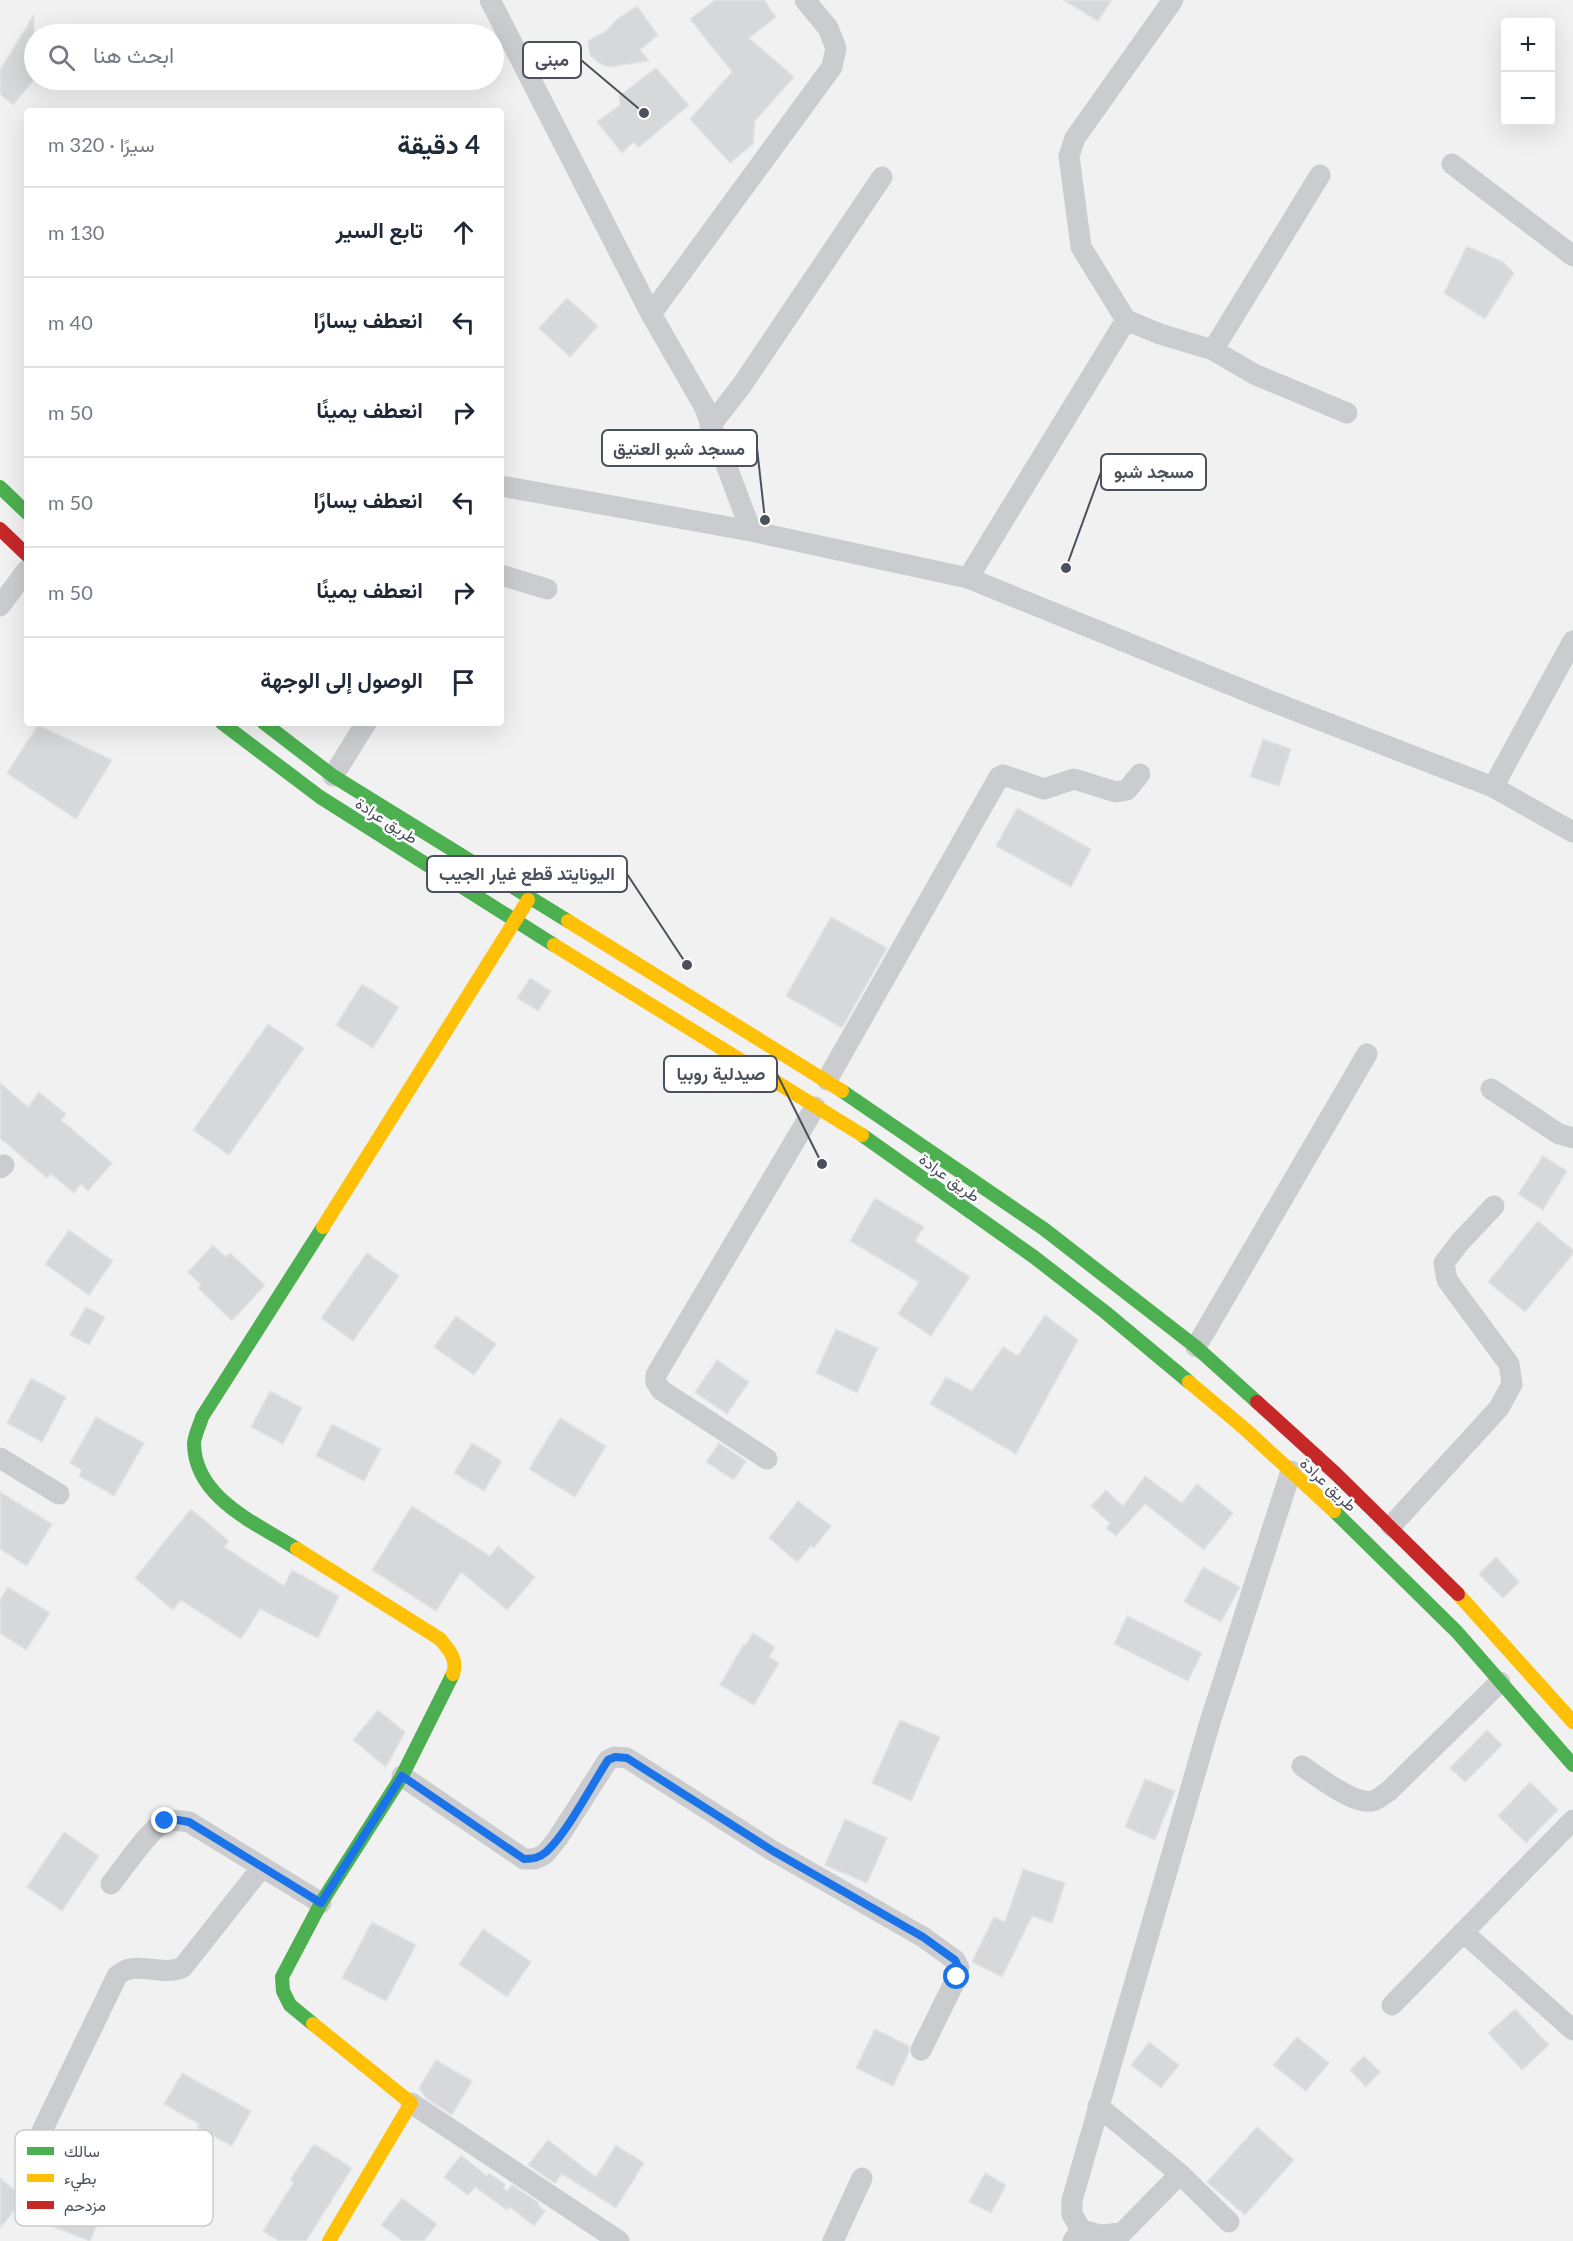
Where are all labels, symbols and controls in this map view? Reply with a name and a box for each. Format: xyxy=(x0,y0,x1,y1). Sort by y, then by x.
map controls xyxy=(1501,18,1555,126)
button: + xyxy=(1501,18,1555,72)
search box xyxy=(24,24,504,90)
icon: search xyxy=(45,41,78,74)
text: ابحث هنا xyxy=(93,41,174,68)
callout: مبنى xyxy=(523,42,581,78)
text: مبنى xyxy=(535,48,569,71)
button: − xyxy=(1501,72,1555,126)
text: 4 دقيقة xyxy=(397,128,480,160)
text: سيرًا · 320 m xyxy=(48,132,155,156)
text: تابع السير xyxy=(336,216,423,243)
icon: ahead xyxy=(447,216,480,249)
text: 130 m xyxy=(48,220,104,244)
text: انعطف يسارًا xyxy=(314,306,423,333)
icon: left xyxy=(447,306,480,339)
text: 40 m xyxy=(48,310,93,334)
text: انعطف يمينًا xyxy=(316,396,423,423)
icon: right xyxy=(447,396,480,429)
text: 50 m xyxy=(48,400,93,424)
callout: مسجد شبو العتيق xyxy=(602,430,757,466)
text: مسجد شبو العتيق xyxy=(613,437,745,460)
callout: مسجد شبو xyxy=(1101,454,1206,490)
text: مسجد شبو xyxy=(1114,460,1194,483)
text: انعطف يسارًا xyxy=(314,486,423,513)
icon: left xyxy=(447,486,480,519)
text: 50 m xyxy=(48,490,93,514)
text: انعطف يمينًا xyxy=(316,576,423,603)
icon: right xyxy=(447,576,480,609)
text: 50 m xyxy=(48,580,93,604)
text: الوصول إلى الوجهة xyxy=(260,666,423,693)
icon: arrive xyxy=(447,666,480,699)
street label: طريق عرادة xyxy=(351,793,422,849)
callout: اليونايتد قطع غيار الجيب xyxy=(427,856,627,892)
text: اليونايتد قطع غيار الجيب xyxy=(439,862,615,886)
callout: صيدلية روبيا xyxy=(664,1056,777,1092)
text: صيدلية روبيا xyxy=(676,1062,766,1085)
street label: طريق عرادة xyxy=(915,1149,984,1207)
street label: طريق عرادة xyxy=(1295,1453,1361,1516)
route end xyxy=(151,1807,177,1833)
route start xyxy=(943,1963,969,1989)
legend xyxy=(15,2130,213,2226)
text: سالك xyxy=(64,2141,100,2160)
text: بطيء xyxy=(64,2168,96,2192)
text: مزدحم xyxy=(64,2195,106,2216)

